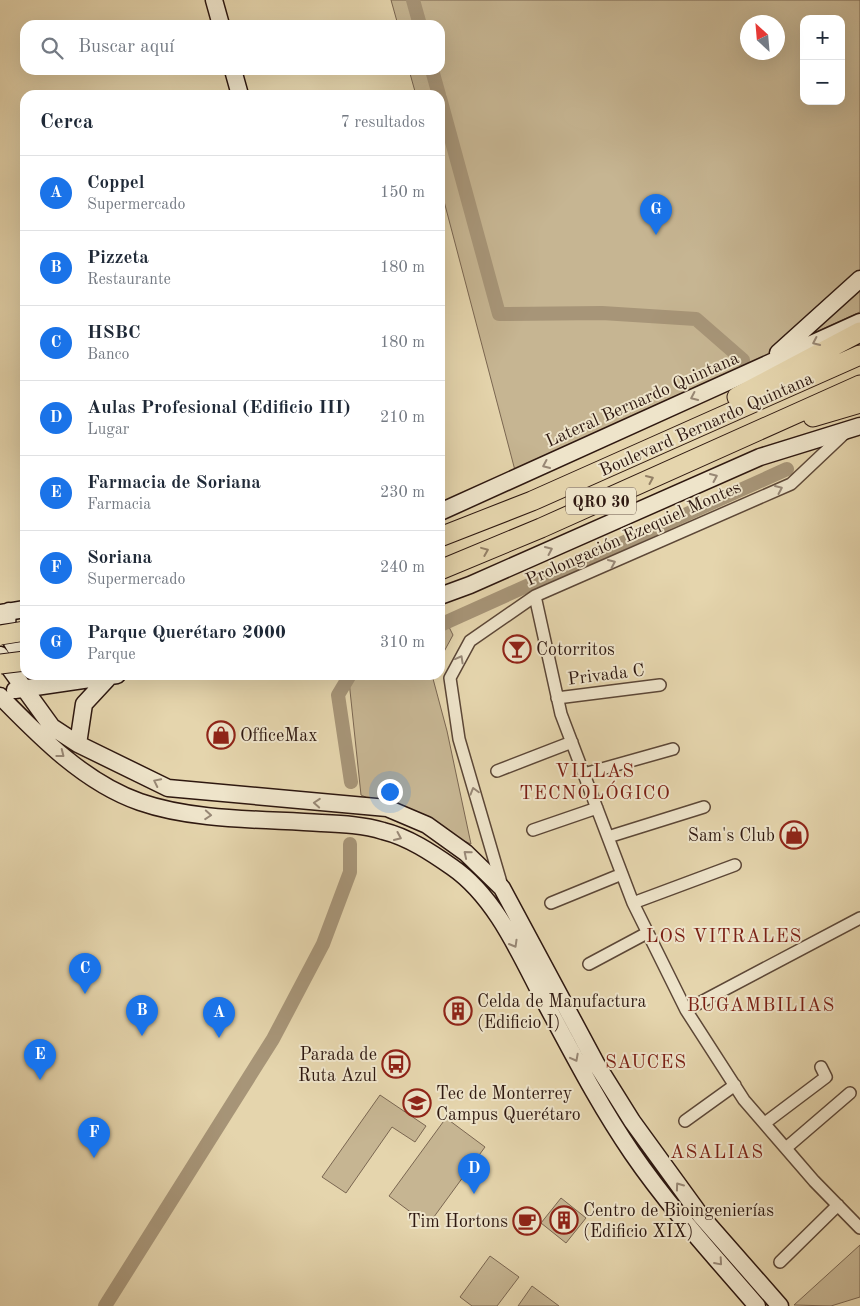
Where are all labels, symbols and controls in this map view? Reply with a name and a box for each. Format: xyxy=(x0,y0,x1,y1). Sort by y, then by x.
north arrow xyxy=(740,15,785,60)
map controls xyxy=(800,15,845,105)
button: + xyxy=(800,15,845,60)
search box xyxy=(20,20,445,75)
icon: search xyxy=(38,34,66,62)
text: Buscar aquí xyxy=(78,38,174,57)
button: − xyxy=(800,60,845,105)
text: Cerca xyxy=(40,112,93,133)
text: 7 resultados xyxy=(341,115,425,131)
text: Coppel xyxy=(87,174,145,193)
text: A xyxy=(50,185,62,201)
text: 150 m xyxy=(380,185,425,201)
pin: G xyxy=(640,194,672,235)
text: Supermercado xyxy=(87,197,185,213)
text: Pizzeta xyxy=(87,249,149,268)
text: B xyxy=(50,260,62,276)
text: 180 m xyxy=(380,260,425,276)
text: Restaurante xyxy=(87,272,171,288)
text: HSBC xyxy=(87,324,140,343)
text: C xyxy=(51,335,61,351)
text: 180 m xyxy=(380,335,425,351)
one-way arrow xyxy=(812,335,821,346)
text: Banco xyxy=(87,347,130,363)
street label: Lateral Bernardo Quintana xyxy=(543,349,742,451)
street label: Boulevard Bernardo Quintana xyxy=(597,370,816,480)
one-way arrow xyxy=(690,391,699,402)
text: Aulas Profesional (Edificio III) xyxy=(87,399,351,418)
text: D xyxy=(50,410,62,426)
text: 210 m xyxy=(380,410,425,426)
text: Lugar xyxy=(87,422,129,438)
one-way arrow xyxy=(542,458,551,469)
one-way arrow xyxy=(709,473,718,484)
text: Farmacia de Soriana xyxy=(87,474,261,493)
one-way arrow xyxy=(645,475,654,486)
street label: Prolongación Ezequiel Montes xyxy=(523,478,744,590)
text: E xyxy=(50,485,62,501)
text: 230 m xyxy=(380,485,425,501)
one-way arrow xyxy=(774,485,783,496)
road number: QRO 30 xyxy=(566,488,636,514)
text: Farmacia xyxy=(87,497,151,513)
one-way arrow xyxy=(544,546,553,556)
one-way arrow xyxy=(480,547,489,558)
text: Soriana xyxy=(87,549,152,568)
one-way arrow xyxy=(607,558,616,569)
text: F xyxy=(51,560,61,576)
text: 240 m xyxy=(380,560,425,576)
text: Supermercado xyxy=(87,572,185,588)
text: Parque Querétaro 2000 xyxy=(87,624,286,643)
bar icon: Cotorritos xyxy=(502,634,532,664)
text: G xyxy=(50,635,62,651)
text: 310 m xyxy=(380,635,425,651)
place label: Cotorritos xyxy=(536,641,615,659)
text: Parque xyxy=(87,647,136,663)
one-way arrow xyxy=(454,655,464,664)
street label: Privada C xyxy=(566,661,646,689)
shop icon: OfficeMax xyxy=(206,720,236,750)
place label: OfficeMax xyxy=(240,727,318,745)
one-way arrow xyxy=(55,748,64,756)
district label: VILLAS TECNOLÓGICO xyxy=(519,763,671,804)
one-way arrow xyxy=(153,778,162,789)
your location xyxy=(377,779,403,805)
one-way arrow xyxy=(469,787,479,795)
one-way arrow xyxy=(313,797,321,808)
one-way arrow xyxy=(204,809,212,820)
shop icon: Sam's Club xyxy=(779,820,809,850)
place label: Sam's Club xyxy=(688,827,775,845)
one-way arrow xyxy=(393,830,402,841)
one-way arrow xyxy=(464,851,473,860)
district label: LOS VITRALES xyxy=(646,928,802,947)
one-way arrow xyxy=(508,939,518,948)
pin: C xyxy=(69,953,101,994)
place label: Celda de Manufactura (Edificio I) xyxy=(477,993,647,1032)
pin: B xyxy=(126,995,158,1036)
building icon: Celda de Manufactura (Edificio I) xyxy=(443,996,473,1026)
pin: A xyxy=(203,997,235,1038)
district label: BUGAMBILIAS xyxy=(687,997,835,1016)
pin: E xyxy=(24,1039,56,1080)
place label: Parada de Ruta Azul xyxy=(298,1046,377,1085)
bus stop icon: Parada de Ruta Azul xyxy=(381,1049,411,1079)
one-way arrow xyxy=(569,1053,579,1062)
district label: SAUCES xyxy=(605,1054,687,1073)
place label: Tec de Monterrey Campus Querétaro xyxy=(436,1085,581,1124)
school or university icon: Tec de Monterrey Campus Querétaro xyxy=(402,1088,432,1118)
pin: F xyxy=(78,1117,110,1158)
district label: ASALIAS xyxy=(670,1144,764,1163)
pin: D xyxy=(458,1153,490,1194)
one-way arrow xyxy=(676,1182,685,1192)
place label: Centro de Bioingenierías (Edificio XIX) xyxy=(583,1202,774,1241)
building icon: Centro de Bioingenierías (Edificio XIX) xyxy=(549,1205,579,1235)
cafe icon: Tim Hortons xyxy=(512,1206,542,1236)
place label: Tim Hortons xyxy=(408,1213,508,1231)
one-way arrow xyxy=(713,1256,722,1265)

